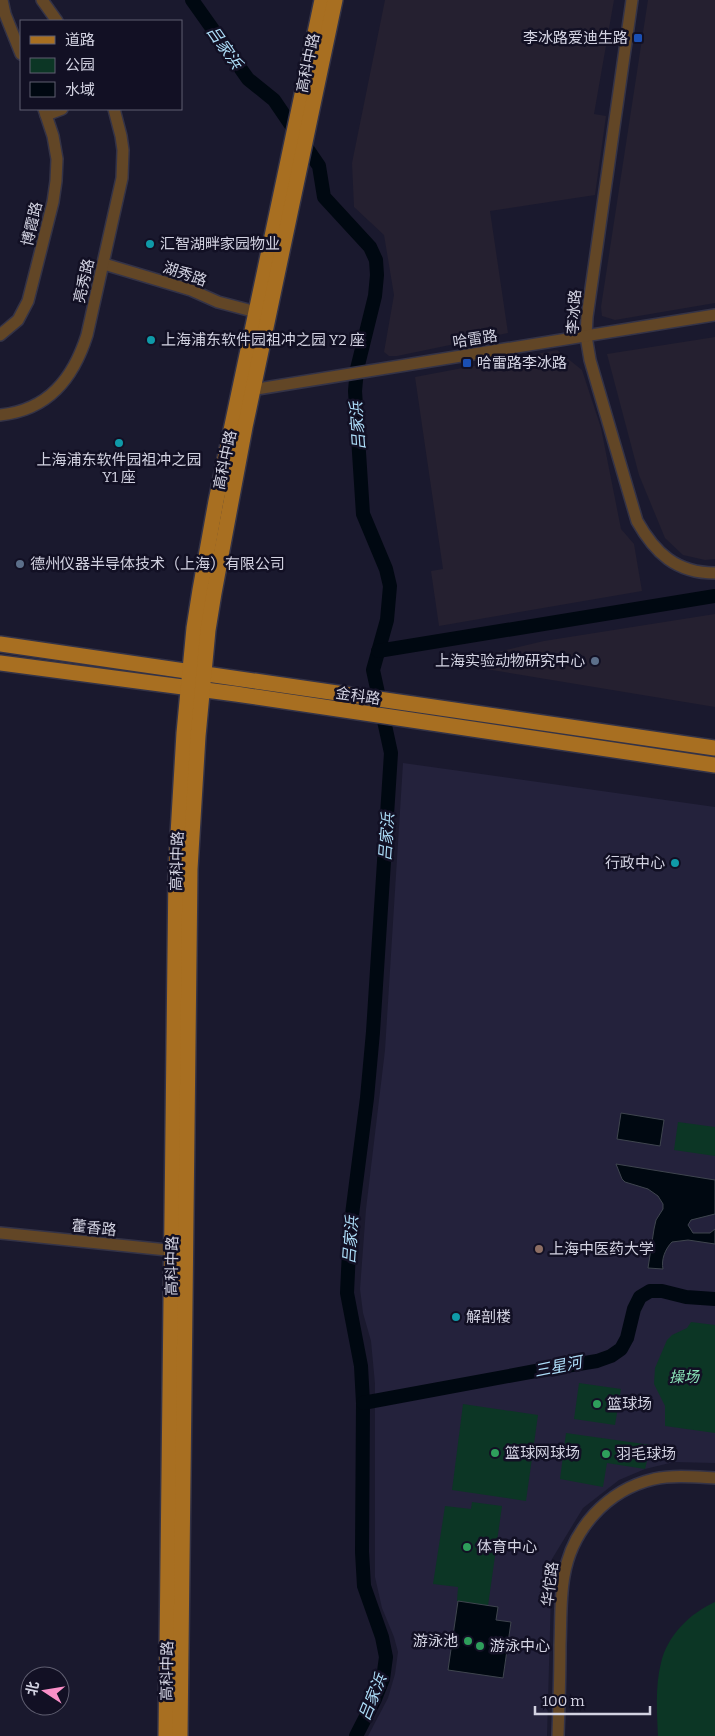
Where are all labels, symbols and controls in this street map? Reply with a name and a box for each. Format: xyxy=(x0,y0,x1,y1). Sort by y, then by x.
legend xyxy=(20,20,182,110)
water label: 吕家浜 xyxy=(203,22,247,74)
place label: 李冰路爱迪生路 xyxy=(523,29,628,47)
text: 道路 xyxy=(65,31,95,49)
street label: 高科中路 xyxy=(293,32,323,94)
marker: 李冰路爱迪生路 xyxy=(632,32,644,44)
text: 公园 xyxy=(65,56,95,74)
text: 水域 xyxy=(65,81,95,99)
street label: 博霞路 xyxy=(18,200,46,248)
place label: 汇智湖畔家园物业 xyxy=(160,235,280,253)
marker: 汇智湖畔家园物业 xyxy=(144,238,156,250)
street label: 亮秀路 xyxy=(70,257,98,305)
street label: 湖秀路 xyxy=(161,258,209,290)
street label: 李冰路 xyxy=(563,289,585,335)
street label: 哈雷路 xyxy=(451,327,499,351)
place label: 上海浦东软件园祖冲之园 Y2 座 xyxy=(161,331,365,349)
marker: 上海浦东软件园祖冲之园 Y2 座 xyxy=(145,334,157,346)
place label: 哈雷路李冰路 xyxy=(477,354,567,372)
marker: 哈雷路李冰路 xyxy=(461,357,473,369)
water label: 吕家浜 xyxy=(346,399,369,451)
street label: 高科中路 xyxy=(210,429,240,491)
marker: 上海浦东软件园祖冲之园 Y1 座 xyxy=(113,437,125,449)
place label: 上海浦东软件园祖冲之园 Y1 座 xyxy=(36,451,202,486)
place label: 德州仪器半导体技术（上海）有限公司 xyxy=(30,555,285,573)
marker: 德州仪器半导体技术（上海）有限公司 xyxy=(14,558,26,570)
place label: 上海实验动物研究中心 xyxy=(435,652,585,670)
marker: 上海实验动物研究中心 xyxy=(589,655,601,667)
street label: 金科路 xyxy=(334,684,382,708)
water label: 吕家浜 xyxy=(375,810,398,862)
street label: 高科中路 xyxy=(167,831,187,891)
place label: 行政中心 xyxy=(605,854,665,872)
marker: 行政中心 xyxy=(669,857,681,869)
water label: 吕家浜 xyxy=(339,1213,362,1265)
street label: 藿香路 xyxy=(71,1217,117,1239)
street label: 高科中路 xyxy=(162,1236,182,1296)
place label: 上海中医药大学 xyxy=(549,1240,654,1258)
marker: 上海中医药大学 xyxy=(533,1243,545,1255)
place label: 解剖楼 xyxy=(466,1308,511,1326)
marker: 解剖楼 xyxy=(450,1311,462,1323)
water label: 三星河 xyxy=(533,1352,586,1380)
park label: 操场 xyxy=(669,1368,701,1386)
place label: 篮球场 xyxy=(607,1395,652,1413)
marker: 篮球场 xyxy=(591,1398,603,1410)
place label: 篮球网球场 xyxy=(505,1444,580,1462)
place label: 羽毛球场 xyxy=(616,1445,676,1463)
marker: 篮球网球场 xyxy=(489,1447,501,1459)
marker: 羽毛球场 xyxy=(600,1448,612,1460)
place label: 体育中心 xyxy=(477,1538,537,1556)
marker: 体育中心 xyxy=(461,1541,473,1553)
street label: 华佗路 xyxy=(538,1561,562,1607)
place label: 游泳池 xyxy=(413,1632,458,1650)
marker: 游泳池 xyxy=(462,1635,474,1647)
place label: 游泳中心 xyxy=(490,1637,550,1655)
marker: 游泳中心 xyxy=(474,1640,486,1652)
street label: 高科中路 xyxy=(157,1641,177,1701)
north arrow xyxy=(20,1666,70,1716)
water label: 吕家浜 xyxy=(355,1670,391,1723)
text: 北 xyxy=(23,1680,43,1697)
scale bar xyxy=(535,1684,650,1716)
text: 100 m xyxy=(542,1692,585,1710)

